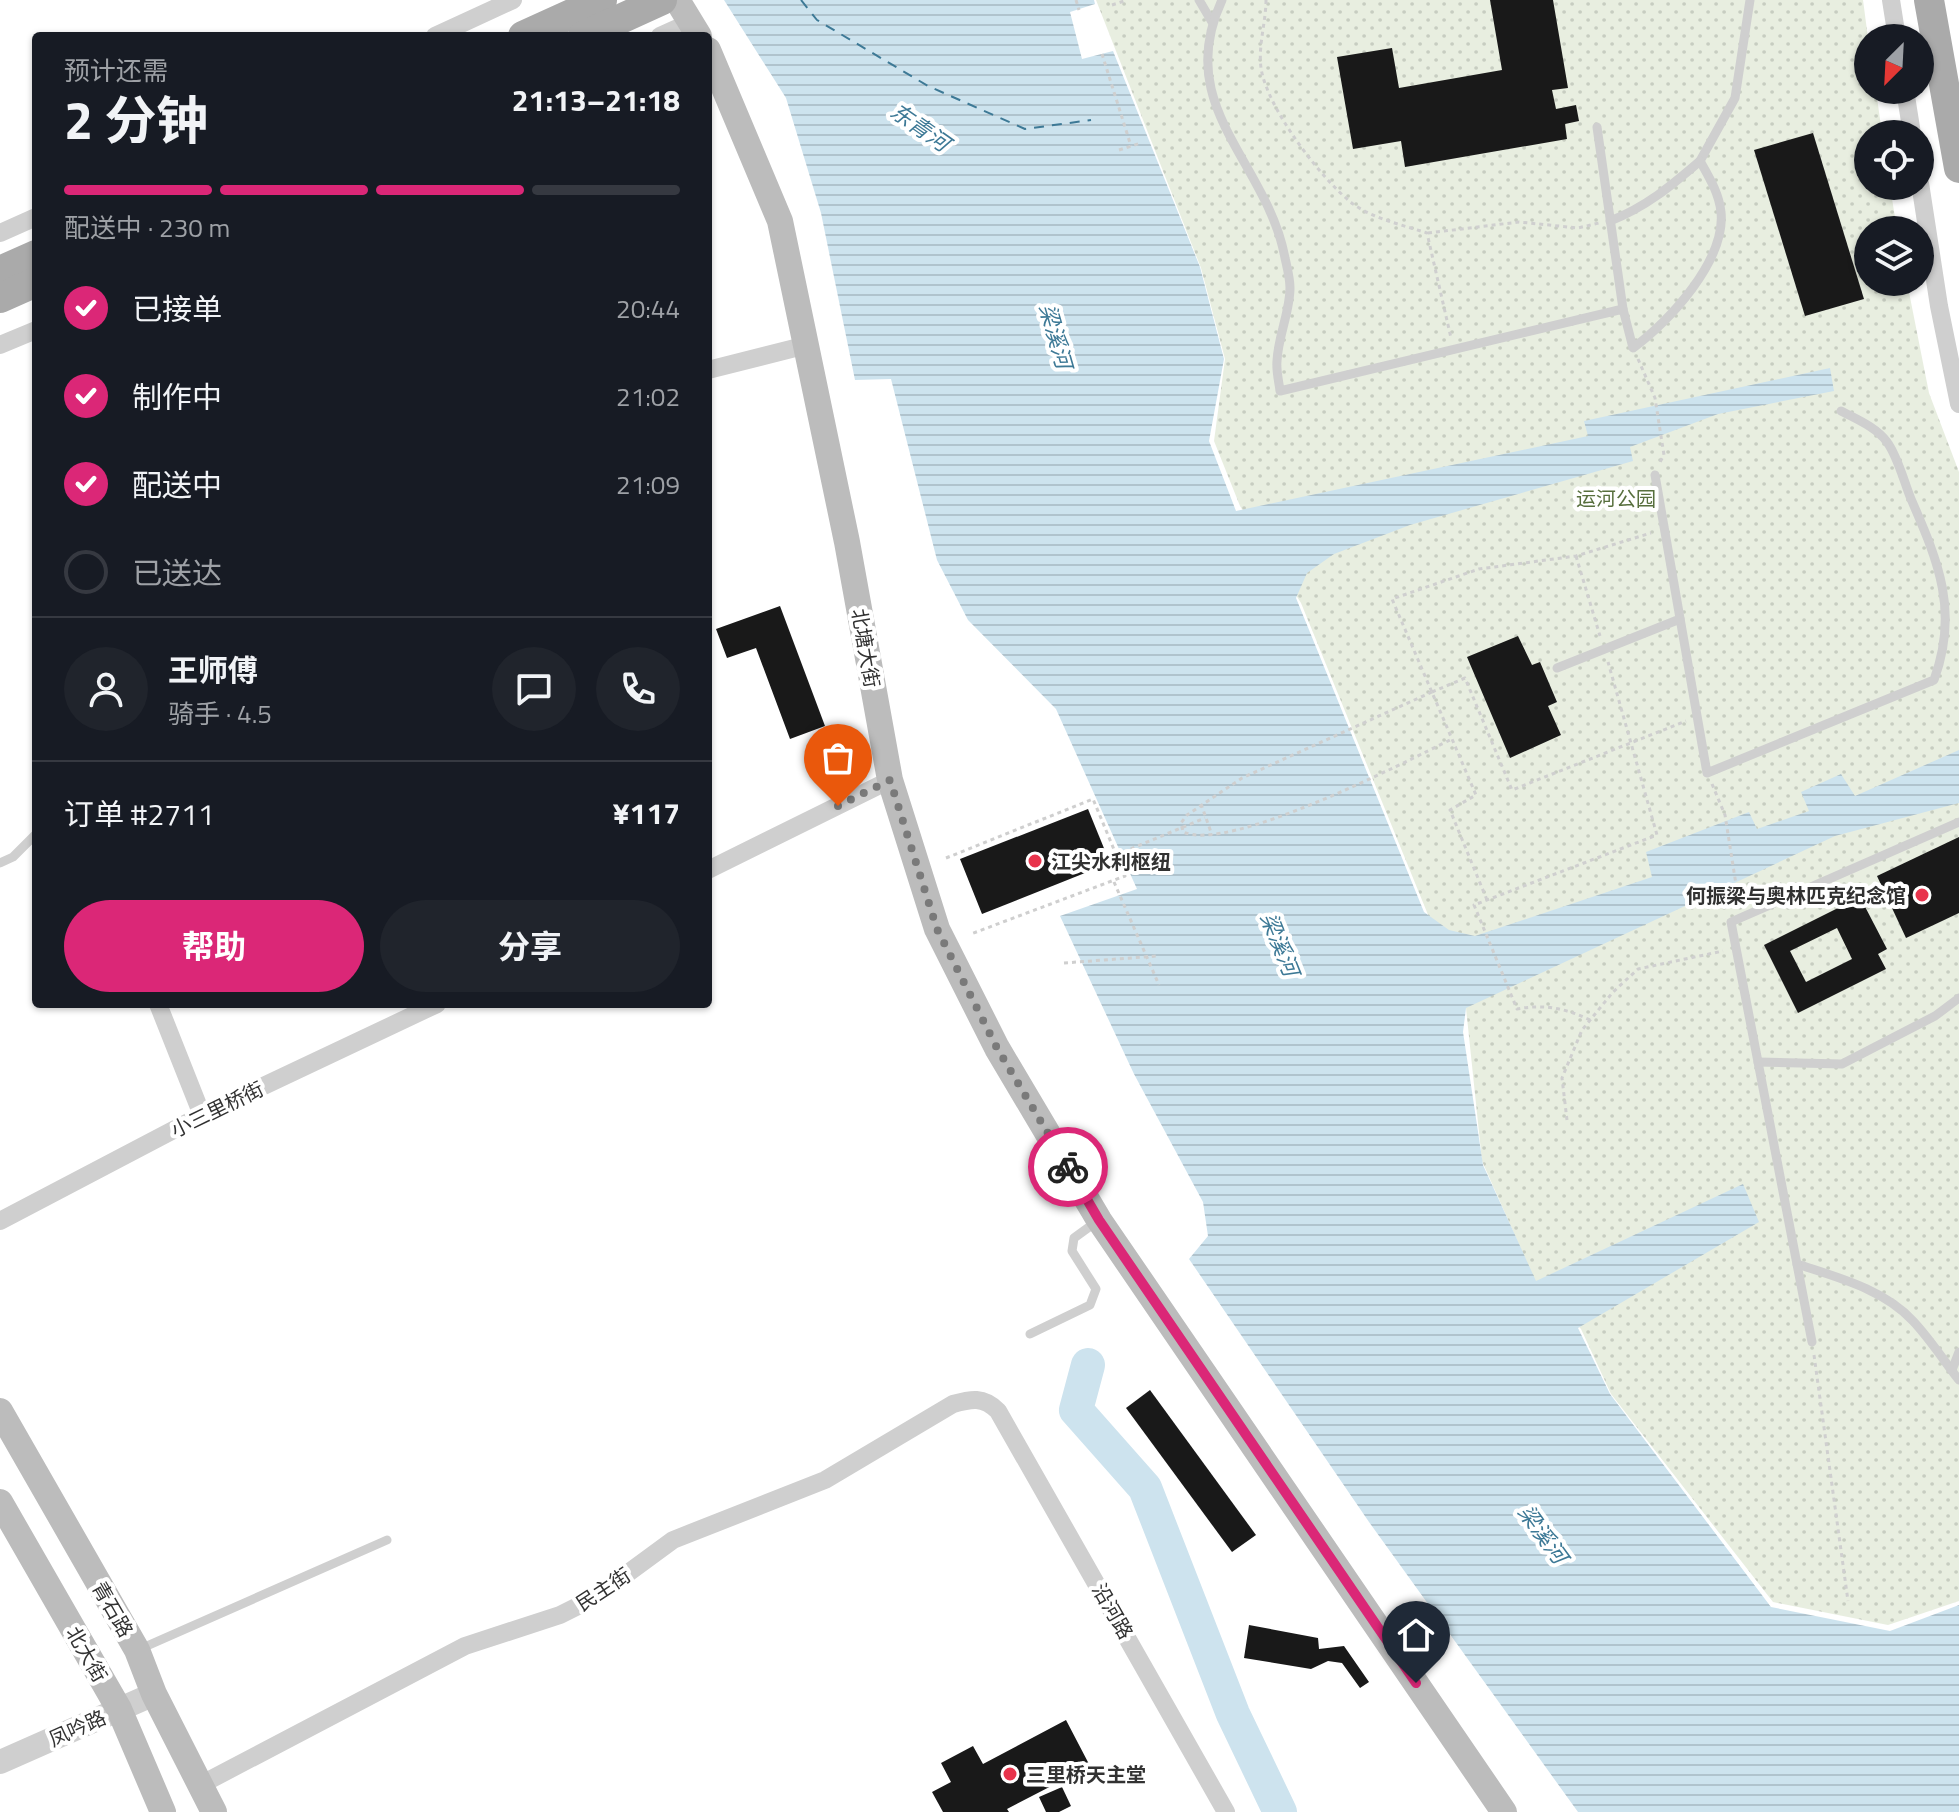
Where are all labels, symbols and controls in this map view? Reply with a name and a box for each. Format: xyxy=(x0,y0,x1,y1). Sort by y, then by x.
north arrow xyxy=(1854,24,1934,104)
map controls xyxy=(1854,24,1934,296)
text: 预计还需 xyxy=(64,51,168,90)
text: 21:13–21:18 xyxy=(512,77,680,123)
text: 2 分钟 xyxy=(64,80,209,159)
water label: 东青河 xyxy=(883,94,960,162)
button: locate xyxy=(1854,120,1934,200)
text: 配送中 · 230 m xyxy=(64,208,230,247)
button: layers xyxy=(1854,216,1934,296)
icon: check xyxy=(64,286,108,330)
text: 已接单 xyxy=(132,286,222,332)
text: 20:44 xyxy=(616,289,680,328)
water label: 梁溪河 xyxy=(1031,300,1083,376)
icon: check xyxy=(64,374,108,418)
text: 制作中 xyxy=(132,374,222,420)
text: 21:02 xyxy=(616,377,680,416)
icon: check xyxy=(64,462,108,506)
text: 配送中 xyxy=(132,462,222,508)
text: 21:09 xyxy=(616,465,680,504)
park label: 运河公园 xyxy=(1576,483,1656,514)
text: 已送达 xyxy=(132,550,222,596)
street label: 北塘大街 xyxy=(844,606,888,690)
button: person xyxy=(64,647,148,731)
text: 王师傅 xyxy=(168,647,258,693)
button: chat xyxy=(492,647,576,731)
button: phone xyxy=(596,647,680,731)
text: 骑手 · 4.5 xyxy=(168,694,272,733)
pin xyxy=(804,724,872,806)
icon: bag xyxy=(816,736,860,780)
text: ¥117 xyxy=(613,790,680,836)
text: 订单 #2711 xyxy=(64,791,215,837)
place label: 江尖水利枢纽 xyxy=(1051,846,1171,877)
marker: 江尖水利枢纽 xyxy=(1026,852,1044,870)
place label: 何振梁与奥林匹克纪念馆 xyxy=(1686,880,1906,911)
marker: 何振梁与奥林匹克纪念馆 xyxy=(1913,886,1931,904)
button: 帮助 xyxy=(64,900,364,992)
button: 分享 xyxy=(380,900,680,992)
water label: 梁溪河 xyxy=(1252,907,1310,985)
street label: 小三里桥街 xyxy=(165,1073,269,1145)
courier xyxy=(1028,1127,1108,1207)
icon: bike xyxy=(1046,1145,1090,1189)
water label: 梁溪河 xyxy=(1510,1497,1578,1574)
street label: 民主街 xyxy=(569,1560,637,1618)
street label: 青石路 xyxy=(85,1575,141,1643)
street label: 沿河路 xyxy=(1085,1577,1141,1645)
pin xyxy=(1382,1601,1450,1683)
icon: home xyxy=(1394,1613,1438,1657)
street label: 北大街 xyxy=(59,1620,115,1688)
street label: 凤吟路 xyxy=(43,1702,111,1754)
place label: 三里桥天主堂 xyxy=(1026,1759,1146,1790)
marker: 三里桥天主堂 xyxy=(1001,1765,1019,1783)

